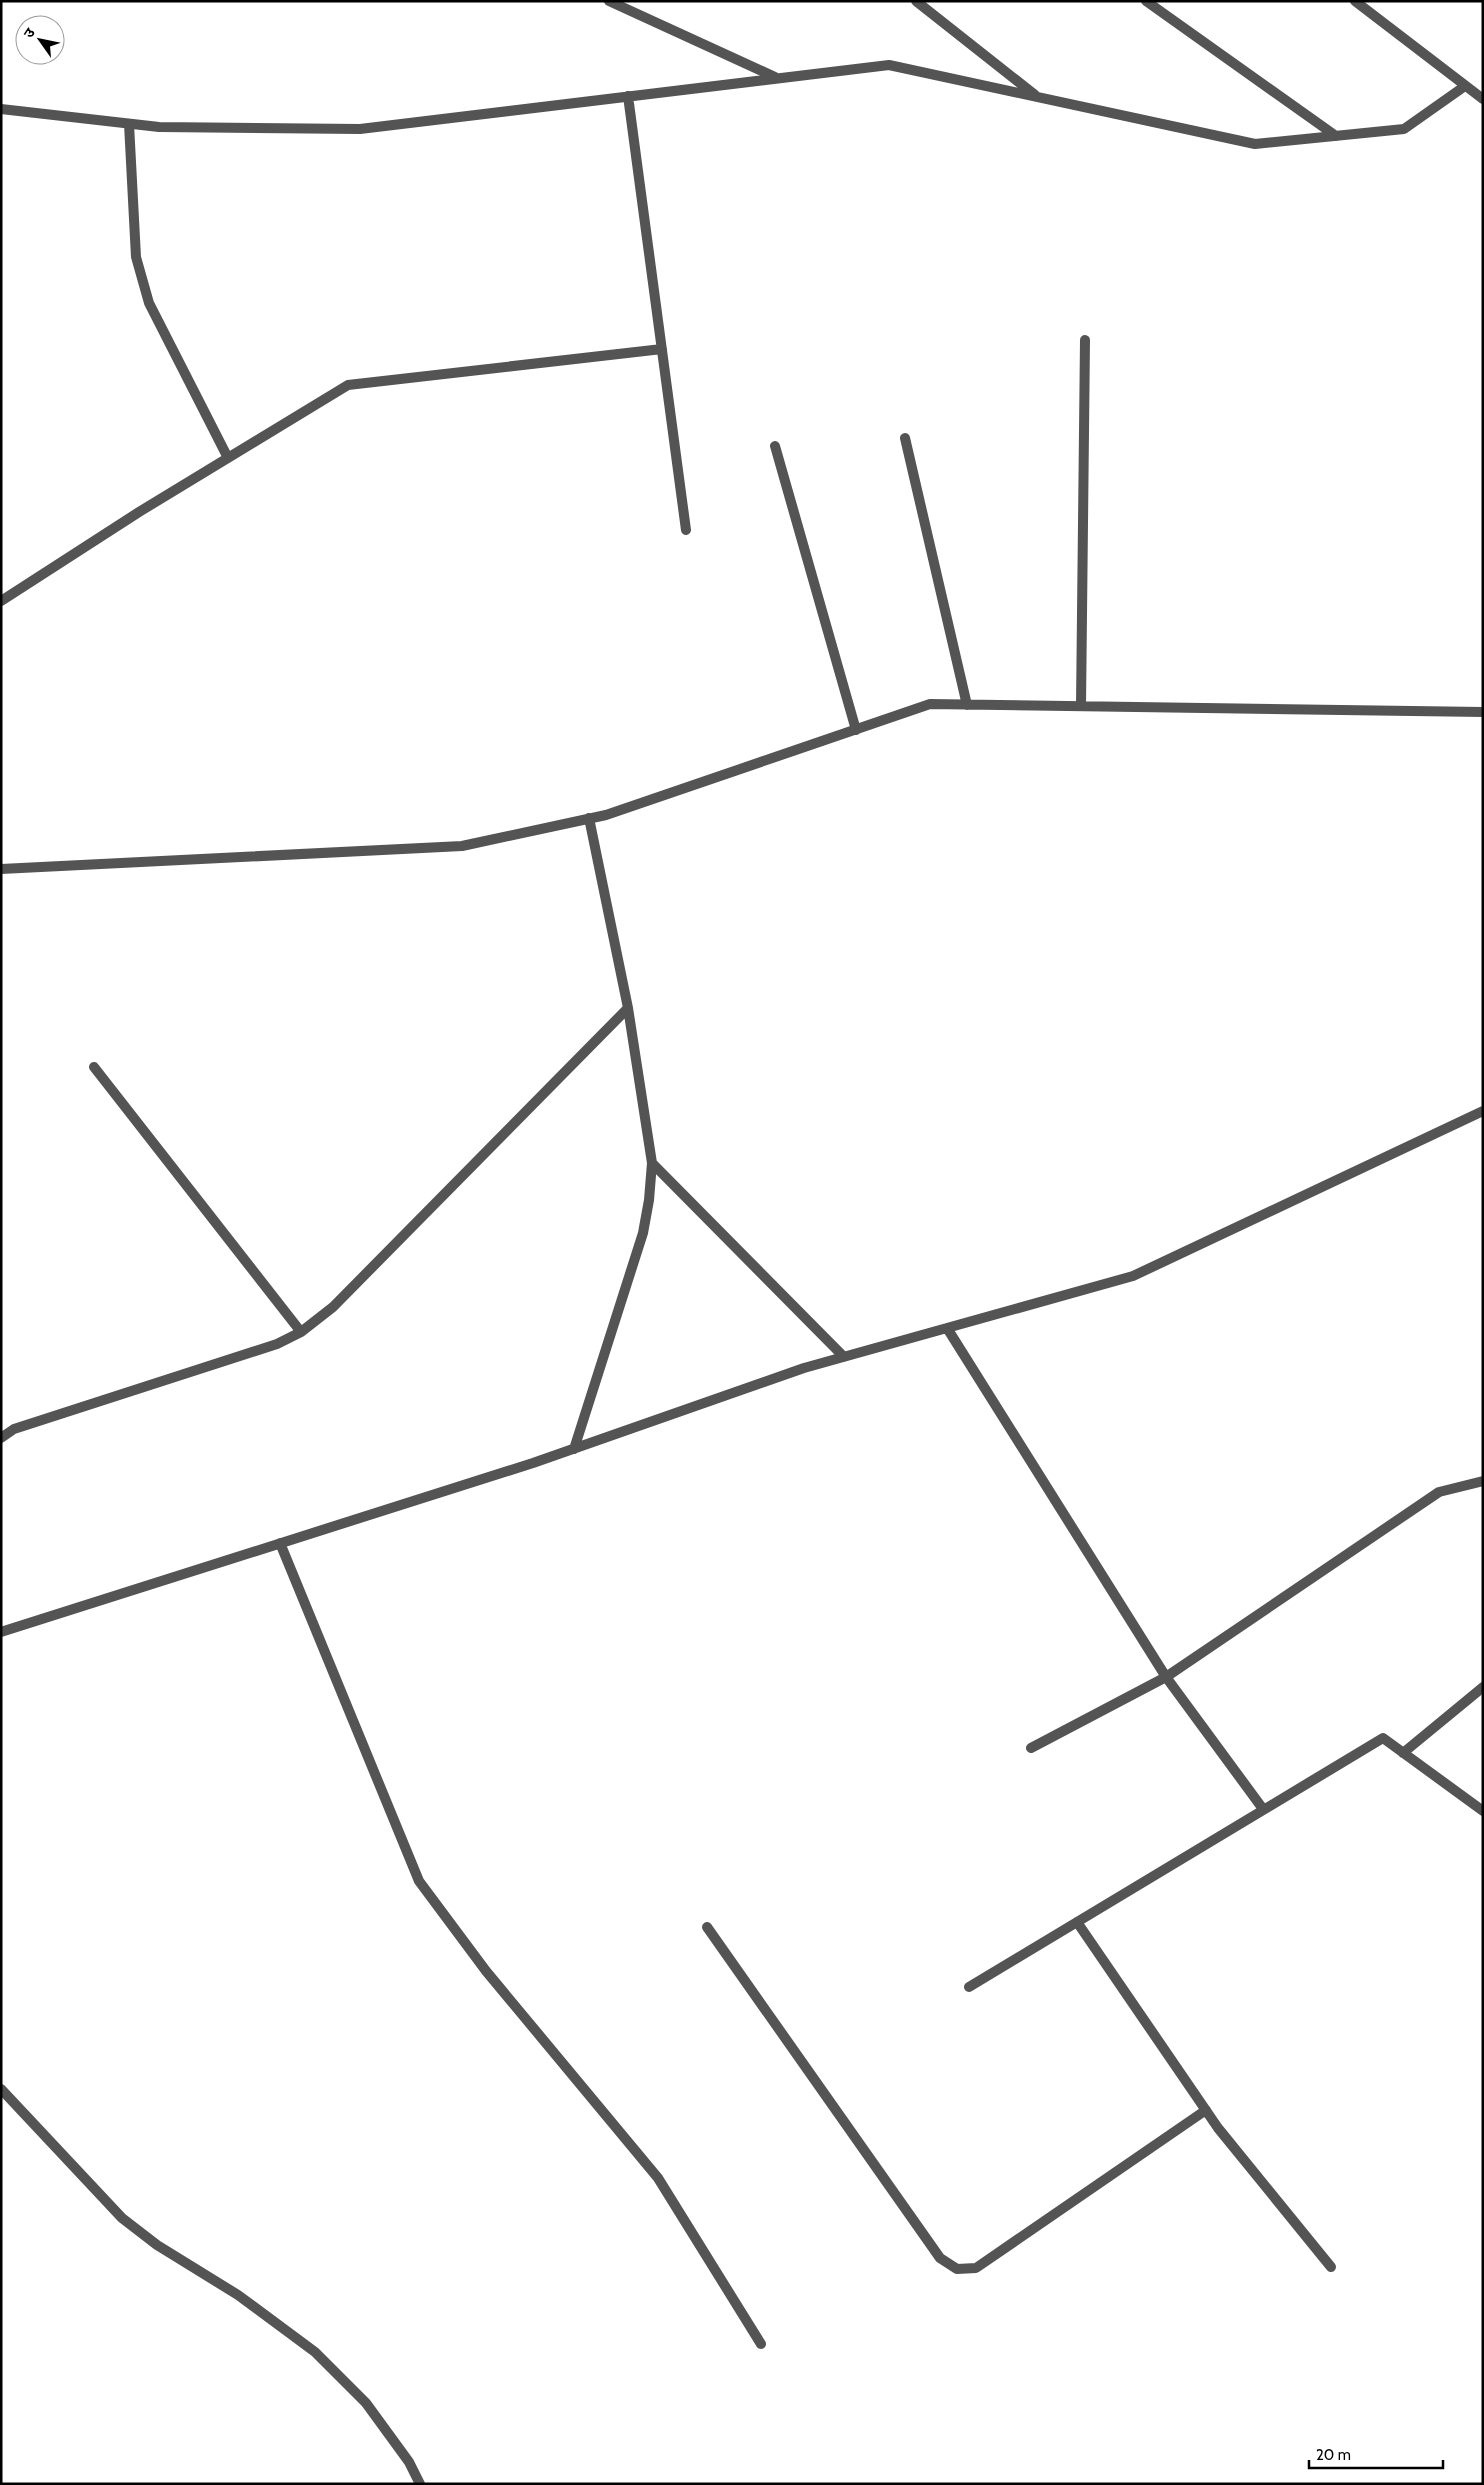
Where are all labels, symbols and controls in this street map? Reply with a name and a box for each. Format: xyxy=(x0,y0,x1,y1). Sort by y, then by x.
north arrow xyxy=(15,15,65,65)
text: उ xyxy=(19,24,39,41)
scale bar xyxy=(1309,2438,1443,2470)
text: 20 m xyxy=(1316,2446,1351,2464)

